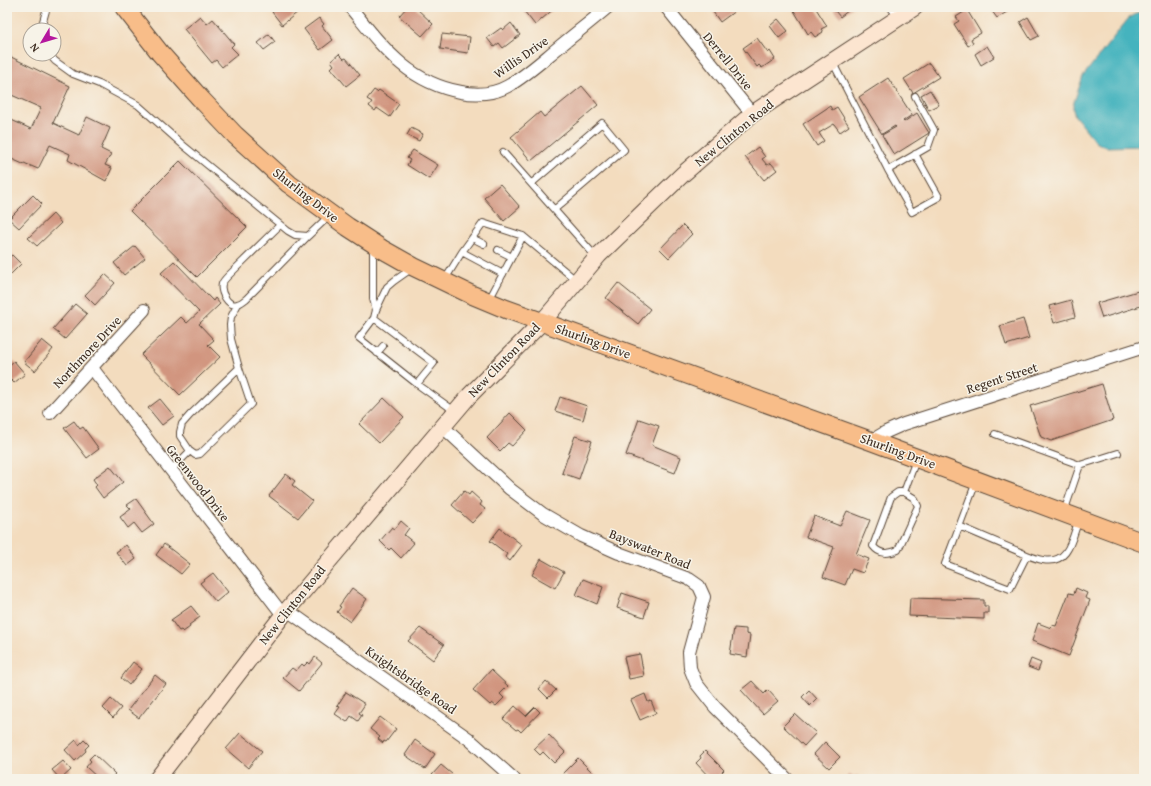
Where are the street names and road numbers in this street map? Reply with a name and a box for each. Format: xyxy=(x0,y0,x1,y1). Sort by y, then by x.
street label: Derrell Drive xyxy=(699,28,757,94)
street label: Willis Drive xyxy=(490,31,552,83)
street label: New Clinton Road xyxy=(690,95,778,171)
street label: Shurling Drive xyxy=(269,163,343,227)
street label: Northmore Drive xyxy=(48,312,126,392)
street label: New Clinton Road xyxy=(463,318,545,401)
street label: Shurling Drive xyxy=(553,319,633,363)
street label: Regent Street xyxy=(964,357,1040,398)
street label: Shurling Drive xyxy=(858,429,938,473)
street label: Greenwood Drive xyxy=(162,440,234,526)
street label: Bayswater Road xyxy=(606,524,694,574)
street label: New Clinton Road xyxy=(254,561,330,649)
street label: Knightsbridge Road xyxy=(362,641,461,719)

